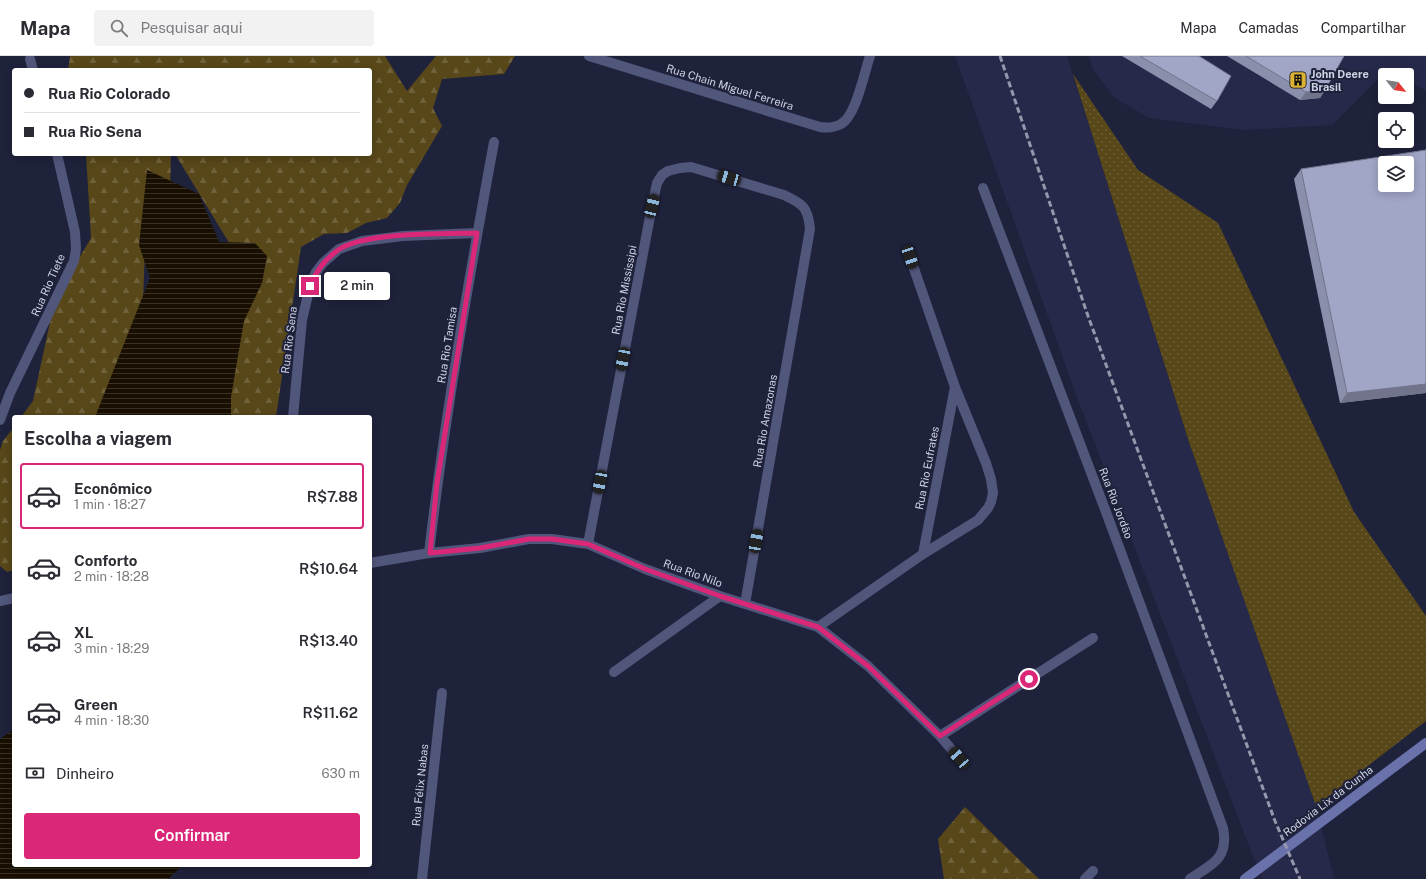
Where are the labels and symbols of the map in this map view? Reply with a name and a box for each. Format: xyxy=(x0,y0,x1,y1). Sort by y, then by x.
street label: Rua Chain Miguel Ferreira xyxy=(665,62,795,112)
place label: John Deere Brasil xyxy=(1311,68,1369,93)
north arrow xyxy=(1378,68,1414,104)
building icon: John Deere Brasil xyxy=(1288,70,1308,90)
car xyxy=(716,169,742,187)
car xyxy=(643,193,661,219)
street label: Rua Rio Mississipi xyxy=(609,244,639,336)
car xyxy=(900,244,920,270)
street label: Rua Rio Tiete xyxy=(29,252,67,318)
callout: 2 min xyxy=(324,272,390,300)
route end xyxy=(301,277,319,295)
street label: Rua Rio Sena xyxy=(279,306,299,374)
street label: Rua Rio Tamisa xyxy=(435,306,459,384)
car xyxy=(615,346,631,372)
street label: Rua Rio Amazonas xyxy=(751,373,779,468)
street label: Rua Rio Eufrates xyxy=(913,425,941,511)
street label: Rua Rio Jordão xyxy=(1097,466,1135,540)
car xyxy=(592,469,608,495)
car xyxy=(748,528,764,554)
street label: Rua Rio Nilo xyxy=(662,557,724,589)
route start xyxy=(1020,670,1038,688)
street label: Rua Félix Nabas xyxy=(410,743,430,827)
car xyxy=(947,745,971,771)
street label: Rodovia Lix da Cunha xyxy=(1281,763,1375,839)

